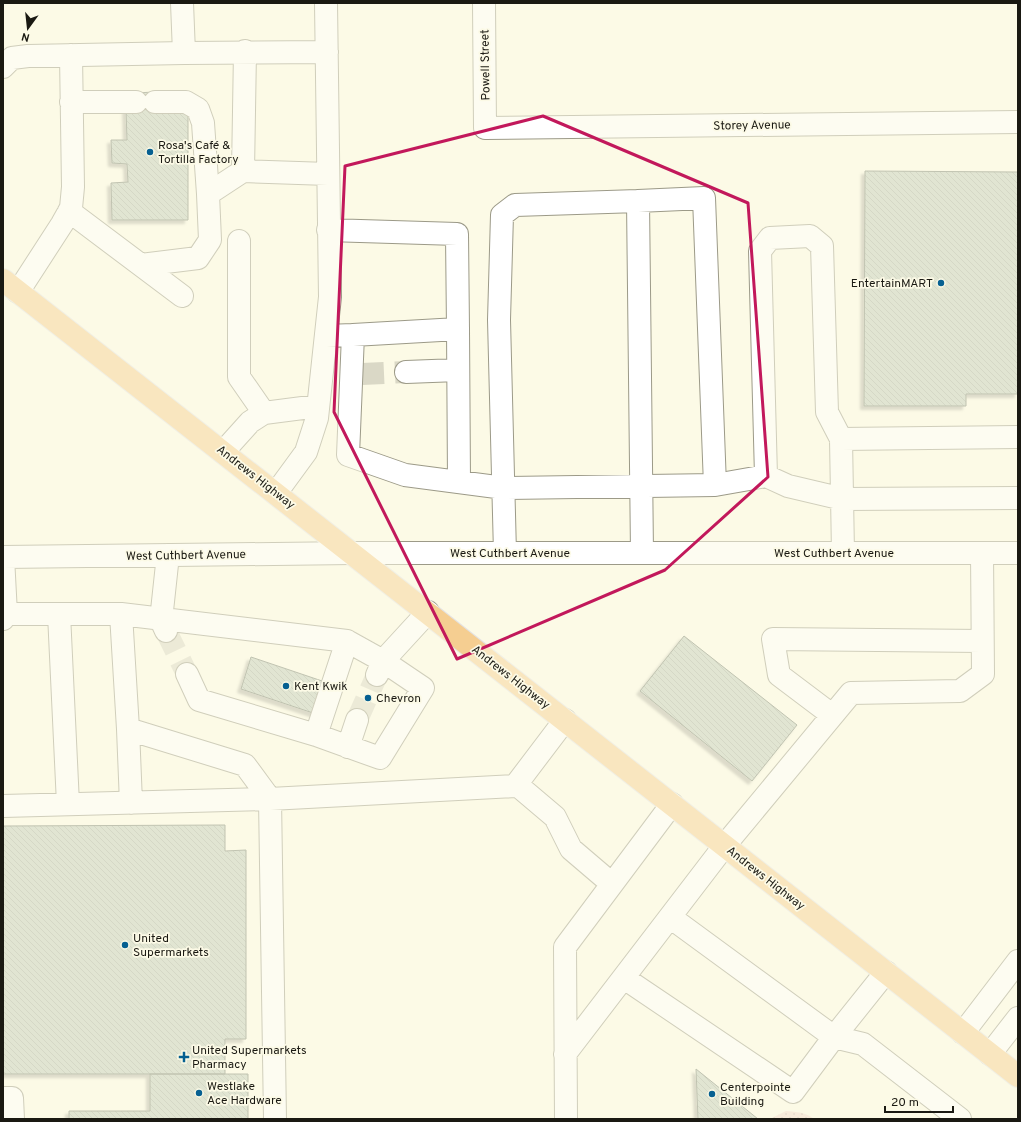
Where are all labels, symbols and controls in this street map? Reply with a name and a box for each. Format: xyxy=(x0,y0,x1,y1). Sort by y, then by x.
north arrow xyxy=(8,8,48,48)
text: N xyxy=(20,29,31,44)
street label: Powell Street xyxy=(477,29,495,101)
street label: Storey Avenue xyxy=(713,117,791,135)
place label: Rosa's Café & Tortilla Factory xyxy=(158,138,239,168)
marker: Rosa's Café & Tortilla Factory xyxy=(145,147,155,157)
place label: EntertainMART xyxy=(851,276,933,292)
marker: EntertainMART xyxy=(936,278,946,288)
street label: Andrews Highway xyxy=(213,442,298,513)
street label: West Cuthbert Avenue xyxy=(450,546,570,562)
street label: West Cuthbert Avenue xyxy=(774,546,894,562)
street label: West Cuthbert Avenue xyxy=(126,547,246,565)
street label: Andrews Highway xyxy=(468,642,553,713)
place label: Kent Kwik xyxy=(294,679,348,695)
marker: Kent Kwik xyxy=(281,681,291,691)
place label: Chevron xyxy=(376,691,421,707)
marker: Chevron xyxy=(363,693,373,703)
street label: Andrews Highway xyxy=(723,843,808,914)
place label: United Supermarkets xyxy=(133,931,209,961)
marker: United Supermarkets xyxy=(120,940,130,950)
place label: United Supermarkets Pharmacy xyxy=(192,1043,307,1073)
marker: United Supermarkets Pharmacy xyxy=(179,1052,189,1062)
place label: Westlake Ace Hardware xyxy=(207,1079,282,1109)
place label: Centerpointe Building xyxy=(720,1080,791,1110)
marker: Westlake Ace Hardware xyxy=(194,1088,204,1098)
scale bar xyxy=(885,1088,953,1114)
marker: Centerpointe Building xyxy=(707,1089,717,1099)
text: 20 m xyxy=(891,1095,919,1111)

